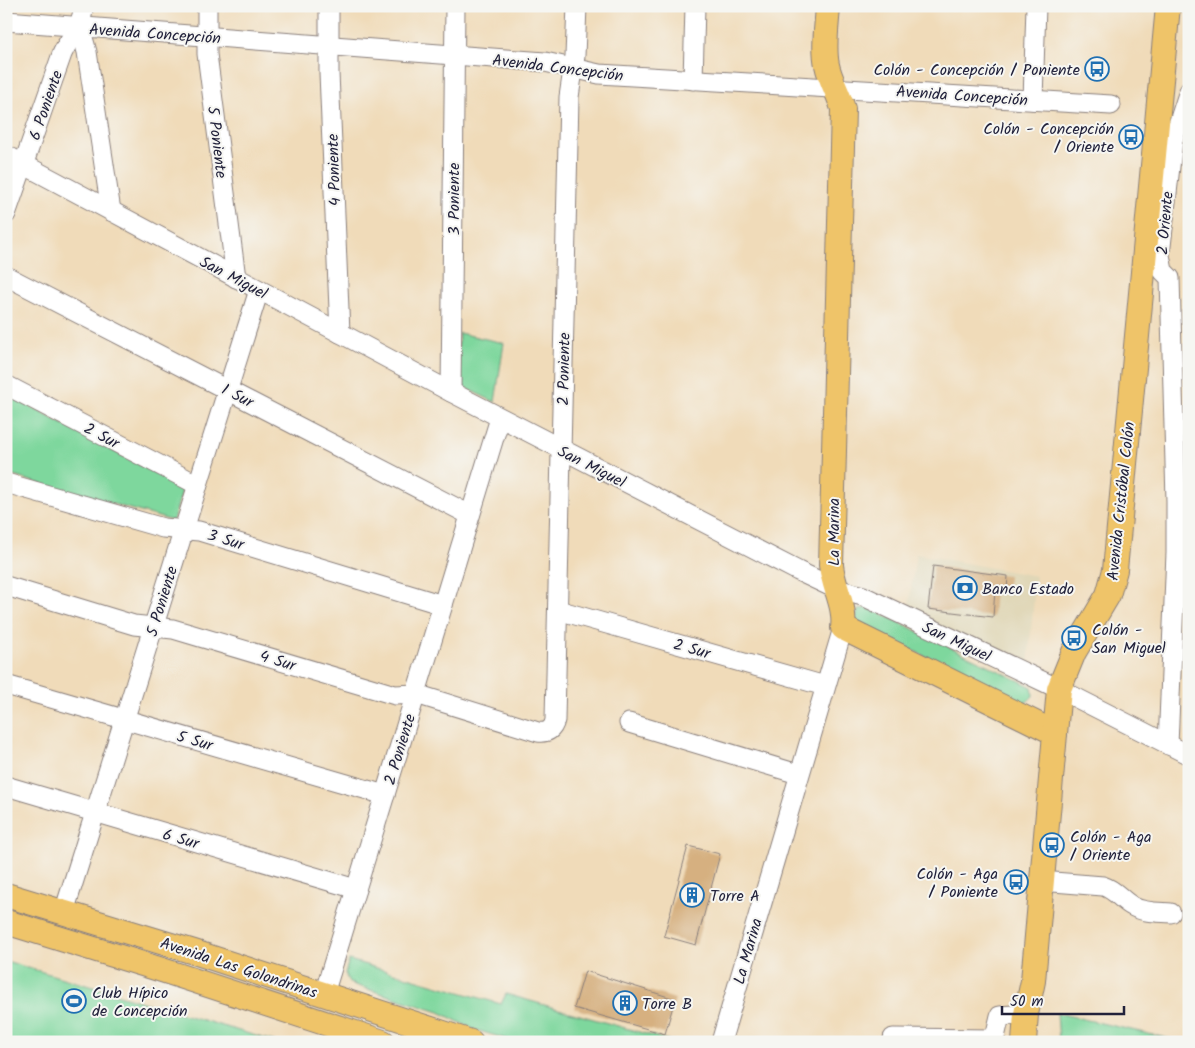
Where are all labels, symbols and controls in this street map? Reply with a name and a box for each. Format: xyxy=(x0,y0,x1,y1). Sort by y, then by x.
street label: Avenida Concepción xyxy=(88,17,222,52)
street label: Avenida Concepción xyxy=(491,48,625,89)
bus stop icon: Colón - Concepción / Poniente xyxy=(1084,56,1110,82)
place label: Colón - Concepción / Poniente xyxy=(873,58,1080,83)
street label: 6 Poniente xyxy=(23,67,70,144)
street label: Avenida Concepción xyxy=(895,79,1029,114)
street label: 5 Poniente xyxy=(200,105,233,180)
place label: Colón - Concepción / Oriente xyxy=(983,117,1114,160)
bus stop icon: Colón - Concepción / Oriente xyxy=(1118,124,1144,150)
street label: 4 Poniente xyxy=(321,133,348,207)
street label: 3 Poniente xyxy=(442,163,467,235)
street label: 2 Oriente xyxy=(1150,190,1181,256)
street label: San Miguel xyxy=(195,250,272,307)
street label: 2 Poniente xyxy=(551,332,578,406)
street label: 1 Sur xyxy=(217,378,259,416)
street label: 2 Sur xyxy=(79,417,125,457)
street label: Avenida Cristóbal Colón xyxy=(1101,420,1142,582)
street label: San Miguel xyxy=(553,439,630,495)
street label: La Marina xyxy=(822,498,847,566)
street label: 3 Sur xyxy=(204,523,249,558)
street label: 5 Poniente xyxy=(140,563,185,640)
bank icon: Banco Estado xyxy=(952,575,978,601)
place label: Banco Estado xyxy=(982,577,1074,602)
street label: San Miguel xyxy=(918,615,995,669)
place label: Colón - San Miguel xyxy=(1092,618,1166,661)
bus stop icon: Colón - San Miguel xyxy=(1061,625,1087,651)
street label: 2 Sur xyxy=(670,632,715,667)
street label: 4 Sur xyxy=(256,644,300,679)
street label: 2 Poniente xyxy=(378,711,423,788)
street label: 5 Sur xyxy=(174,724,217,759)
street label: 6 Sur xyxy=(159,822,203,857)
place label: Colón - Aga / Oriente xyxy=(1070,825,1152,868)
bus stop icon: Colón - Aga / Oriente xyxy=(1039,832,1065,858)
place label: Colón - Aga / Poniente xyxy=(916,862,998,905)
bus stop icon: Colón - Aga / Poniente xyxy=(1003,869,1029,895)
building icon: Torre A xyxy=(679,882,705,908)
place label: Torre A xyxy=(710,884,760,909)
street label: La Marina xyxy=(727,915,770,988)
street label: Avenida Las Golondrinas xyxy=(157,931,321,1006)
place label: Club Hípico de Concepción xyxy=(92,981,188,1024)
scale bar xyxy=(1002,983,1125,1015)
sports icon: Club Hípico de Concepción xyxy=(61,988,87,1014)
building icon: Torre B xyxy=(612,990,638,1016)
text: 50 m xyxy=(1010,990,1044,1014)
place label: Torre B xyxy=(642,992,692,1017)

